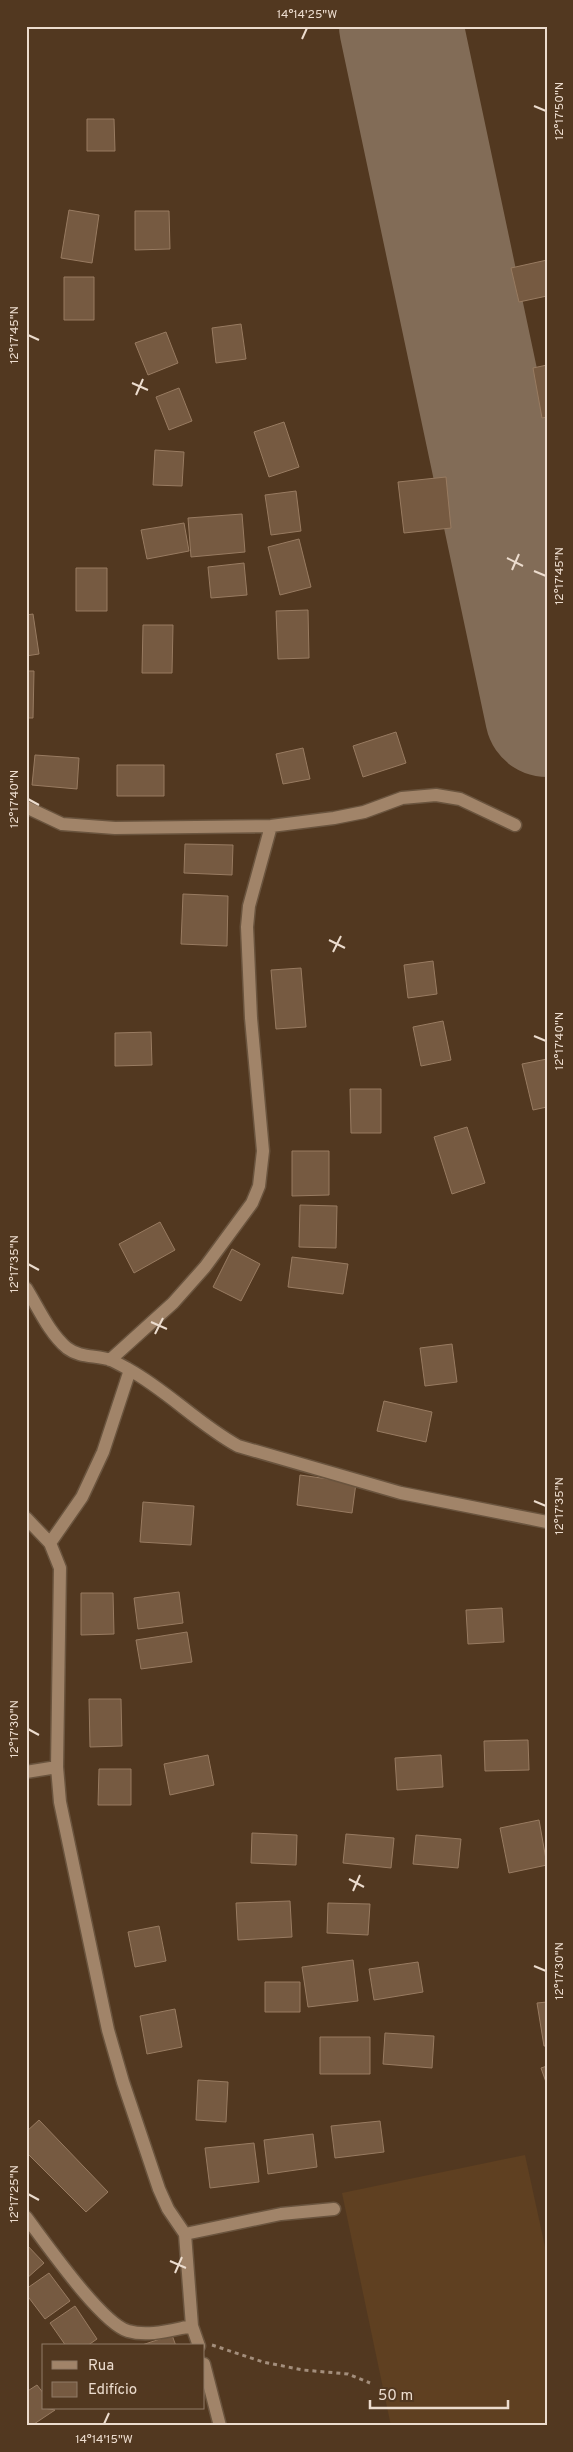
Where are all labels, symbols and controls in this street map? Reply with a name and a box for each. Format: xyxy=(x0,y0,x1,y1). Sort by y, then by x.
text: 14°14'25"W xyxy=(277,7,337,23)
text: 12°17'50"N xyxy=(552,82,568,140)
text: 12°17'45"N xyxy=(7,306,23,364)
text: 12°17'45"N xyxy=(552,547,568,605)
text: 12°17'40"N xyxy=(7,770,23,828)
text: 12°17'40"N xyxy=(552,1012,568,1070)
text: 12°17'35"N xyxy=(7,1235,23,1293)
text: 12°17'35"N xyxy=(552,1477,568,1535)
text: 12°17'30"N xyxy=(7,1700,23,1758)
text: 12°17'30"N xyxy=(552,1942,568,2000)
text: 12°17'25"N xyxy=(7,2165,23,2223)
legend xyxy=(42,2344,205,2410)
text: Rua xyxy=(88,2357,114,2376)
scale bar xyxy=(370,2377,508,2409)
text: Edifício xyxy=(88,2381,137,2400)
text: 50 m xyxy=(378,2387,413,2406)
text: 14°14'15"W xyxy=(75,2432,133,2448)

